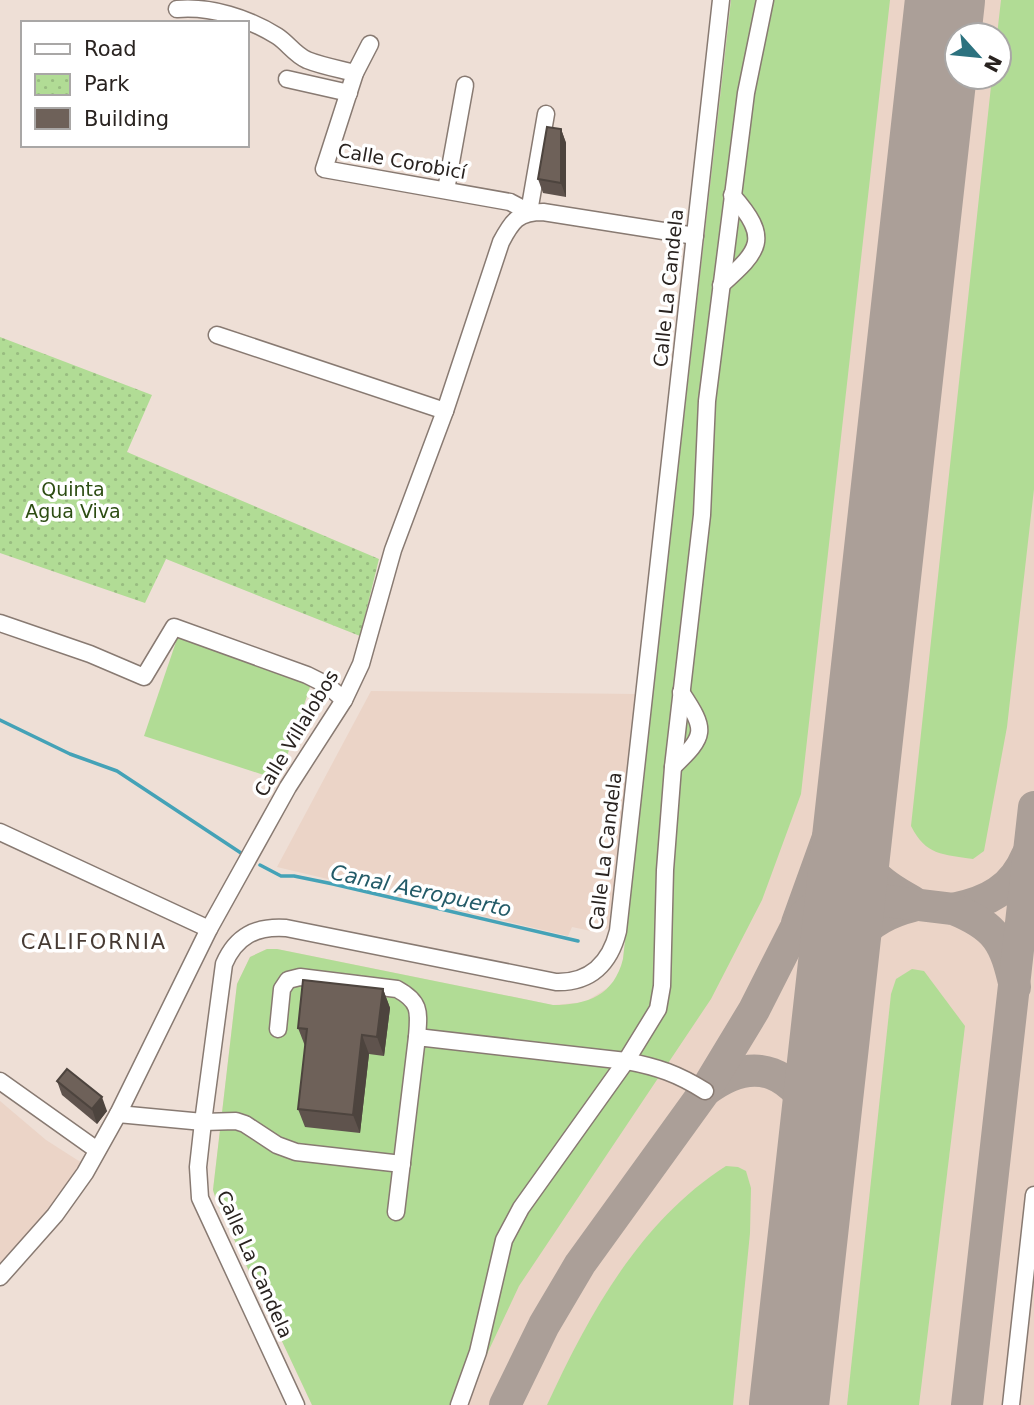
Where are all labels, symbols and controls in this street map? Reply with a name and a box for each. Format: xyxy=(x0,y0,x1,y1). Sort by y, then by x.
legend xyxy=(21,21,248,147)
north arrow xyxy=(943,21,1013,91)
text: Road xyxy=(84,37,137,61)
text: N xyxy=(980,52,1007,76)
text: Park xyxy=(84,72,130,96)
text: Building xyxy=(84,107,169,131)
street label: Calle Corobicí xyxy=(336,139,469,183)
street label: Calle La Candela xyxy=(649,208,687,368)
park label: Quinta Agua Viva xyxy=(25,478,121,522)
street label: Calle Villalobos xyxy=(250,666,342,800)
street label: Calle La Candela xyxy=(584,771,626,931)
water label: Canal Aeropuerto xyxy=(328,860,514,922)
district label: CALIFORNIA xyxy=(21,930,167,954)
street label: Calle La Candela xyxy=(213,1187,297,1341)

